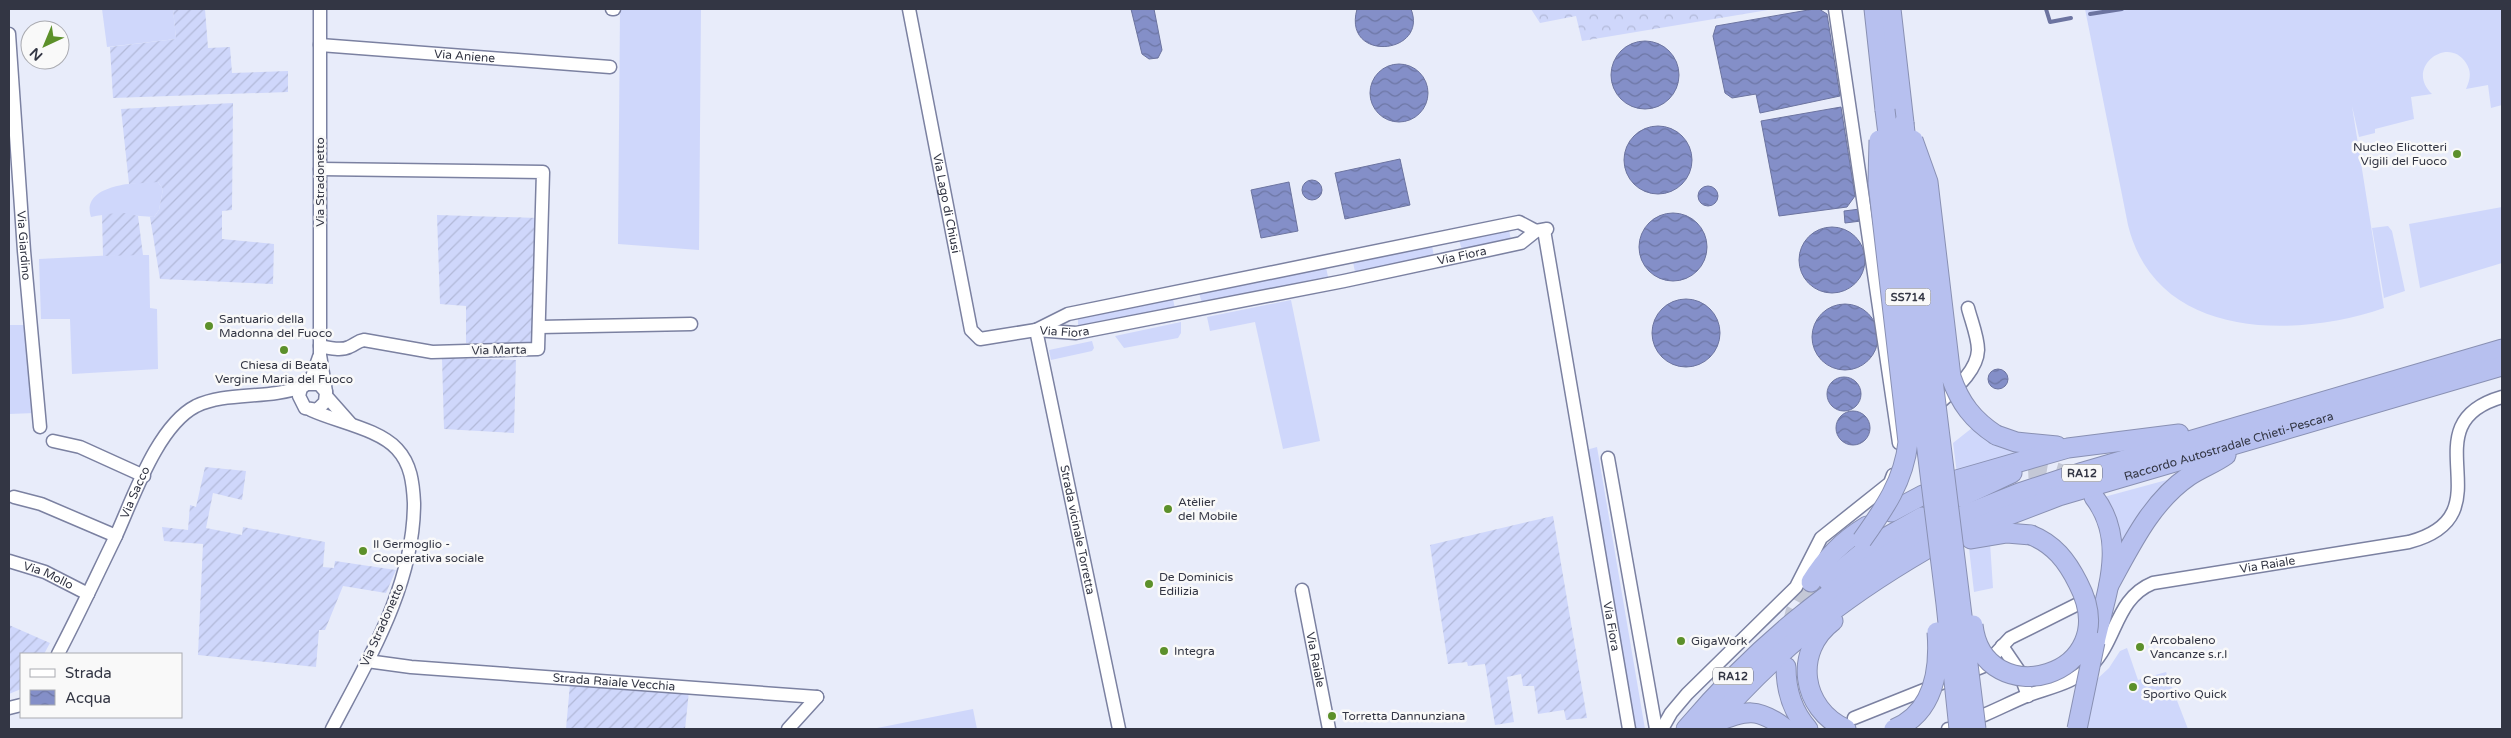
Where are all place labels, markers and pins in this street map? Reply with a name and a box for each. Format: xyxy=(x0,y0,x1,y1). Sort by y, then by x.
place label: Nucleo Elicotteri Vigili del Fuoco xyxy=(2353,140,2447,168)
marker: Nucleo Elicotteri Vigili del Fuoco xyxy=(2451,148,2463,160)
place label: Santuario della Madonna del Fuoco xyxy=(219,312,332,340)
marker: Santuario della Madonna del Fuoco xyxy=(203,320,215,332)
marker: Chiesa di Beata Vergine Maria del Fuoco xyxy=(278,344,290,356)
place label: Chiesa di Beata Vergine Maria del Fuoco xyxy=(215,358,353,386)
place label: Atèlier del Mobile xyxy=(1178,495,1238,523)
marker: Atèlier del Mobile xyxy=(1162,503,1174,515)
place label: Il Germoglio - Cooperativa sociale xyxy=(373,537,484,565)
marker: Il Germoglio - Cooperativa sociale xyxy=(357,545,369,557)
place label: De Dominicis Edilizia xyxy=(1159,570,1233,598)
marker: De Dominicis Edilizia xyxy=(1143,578,1155,590)
place label: Arcobaleno Vancanze s.r.l xyxy=(2150,633,2227,661)
place label: GigaWork xyxy=(1691,634,1748,648)
marker: GigaWork xyxy=(1675,635,1687,647)
marker: Arcobaleno Vancanze s.r.l xyxy=(2134,641,2146,653)
place label: Integra xyxy=(1174,644,1215,658)
marker: Integra xyxy=(1158,645,1170,657)
place label: Centro Sportivo Quick xyxy=(2143,673,2227,701)
marker: Centro Sportivo Quick xyxy=(2127,681,2139,693)
place label: Torretta Dannunziana xyxy=(1342,709,1465,723)
marker: Torretta Dannunziana xyxy=(1326,710,1338,722)

